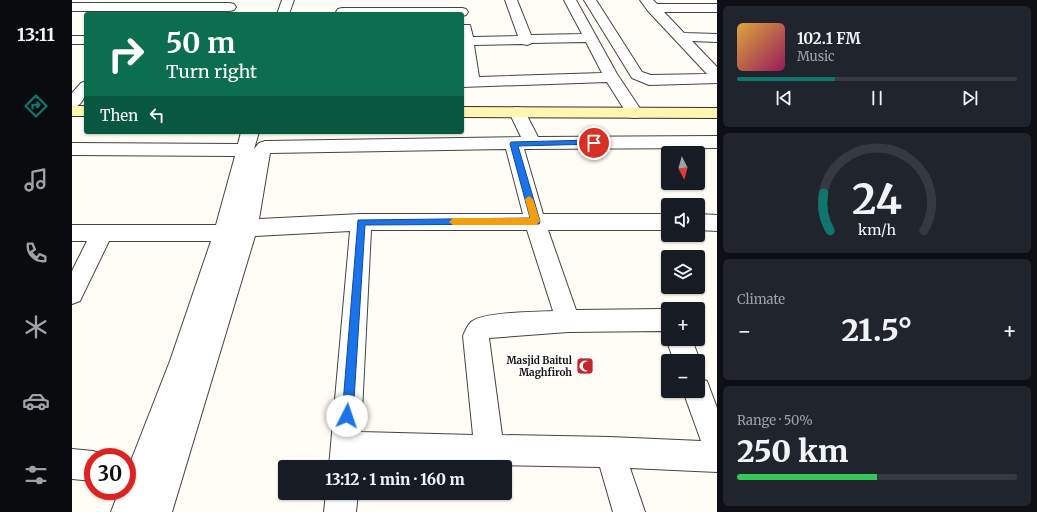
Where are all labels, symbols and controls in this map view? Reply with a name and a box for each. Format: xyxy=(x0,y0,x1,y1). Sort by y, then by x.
text: 13:11 xyxy=(17,23,55,46)
text: 50 m xyxy=(166,25,235,61)
icon: right xyxy=(100,28,152,80)
text: 102.1 FM xyxy=(797,29,861,48)
text: Music xyxy=(797,48,835,65)
text: Turn right xyxy=(166,60,257,83)
icon: previous xyxy=(773,87,795,109)
icon: pause xyxy=(866,87,888,109)
icon: next xyxy=(959,87,981,109)
icon: directions xyxy=(22,92,50,120)
icon: left xyxy=(146,104,168,126)
text: Then xyxy=(100,106,138,125)
pin xyxy=(577,126,611,160)
icon: arrive xyxy=(583,132,605,154)
north arrow xyxy=(661,146,705,190)
map controls xyxy=(661,146,705,398)
icon: music xyxy=(22,166,50,194)
text: 24 xyxy=(852,173,902,225)
button: sound xyxy=(661,198,705,242)
text: km/h xyxy=(858,220,896,238)
icon: phone xyxy=(22,239,50,267)
button: layers xyxy=(661,250,705,294)
text: Climate xyxy=(737,291,785,308)
button: + xyxy=(661,302,705,346)
text: 21.5° xyxy=(842,311,912,349)
icon: climate xyxy=(22,313,50,341)
text: − xyxy=(737,317,752,345)
text: + xyxy=(1002,317,1017,345)
place label: Masjid Baitul Maghfiroh xyxy=(506,354,573,379)
button: − xyxy=(661,354,705,398)
mosque icon: Masjid Baitul Maghfiroh xyxy=(575,356,595,376)
icon: car xyxy=(22,387,50,415)
position arrow xyxy=(326,395,368,437)
text: Range · 50% xyxy=(737,412,813,429)
text: 250 km xyxy=(737,432,848,470)
speed limit sign: 30 xyxy=(84,448,136,500)
icon: filters xyxy=(22,461,50,489)
text: 13:12 · 1 min · 160 m xyxy=(325,470,465,489)

